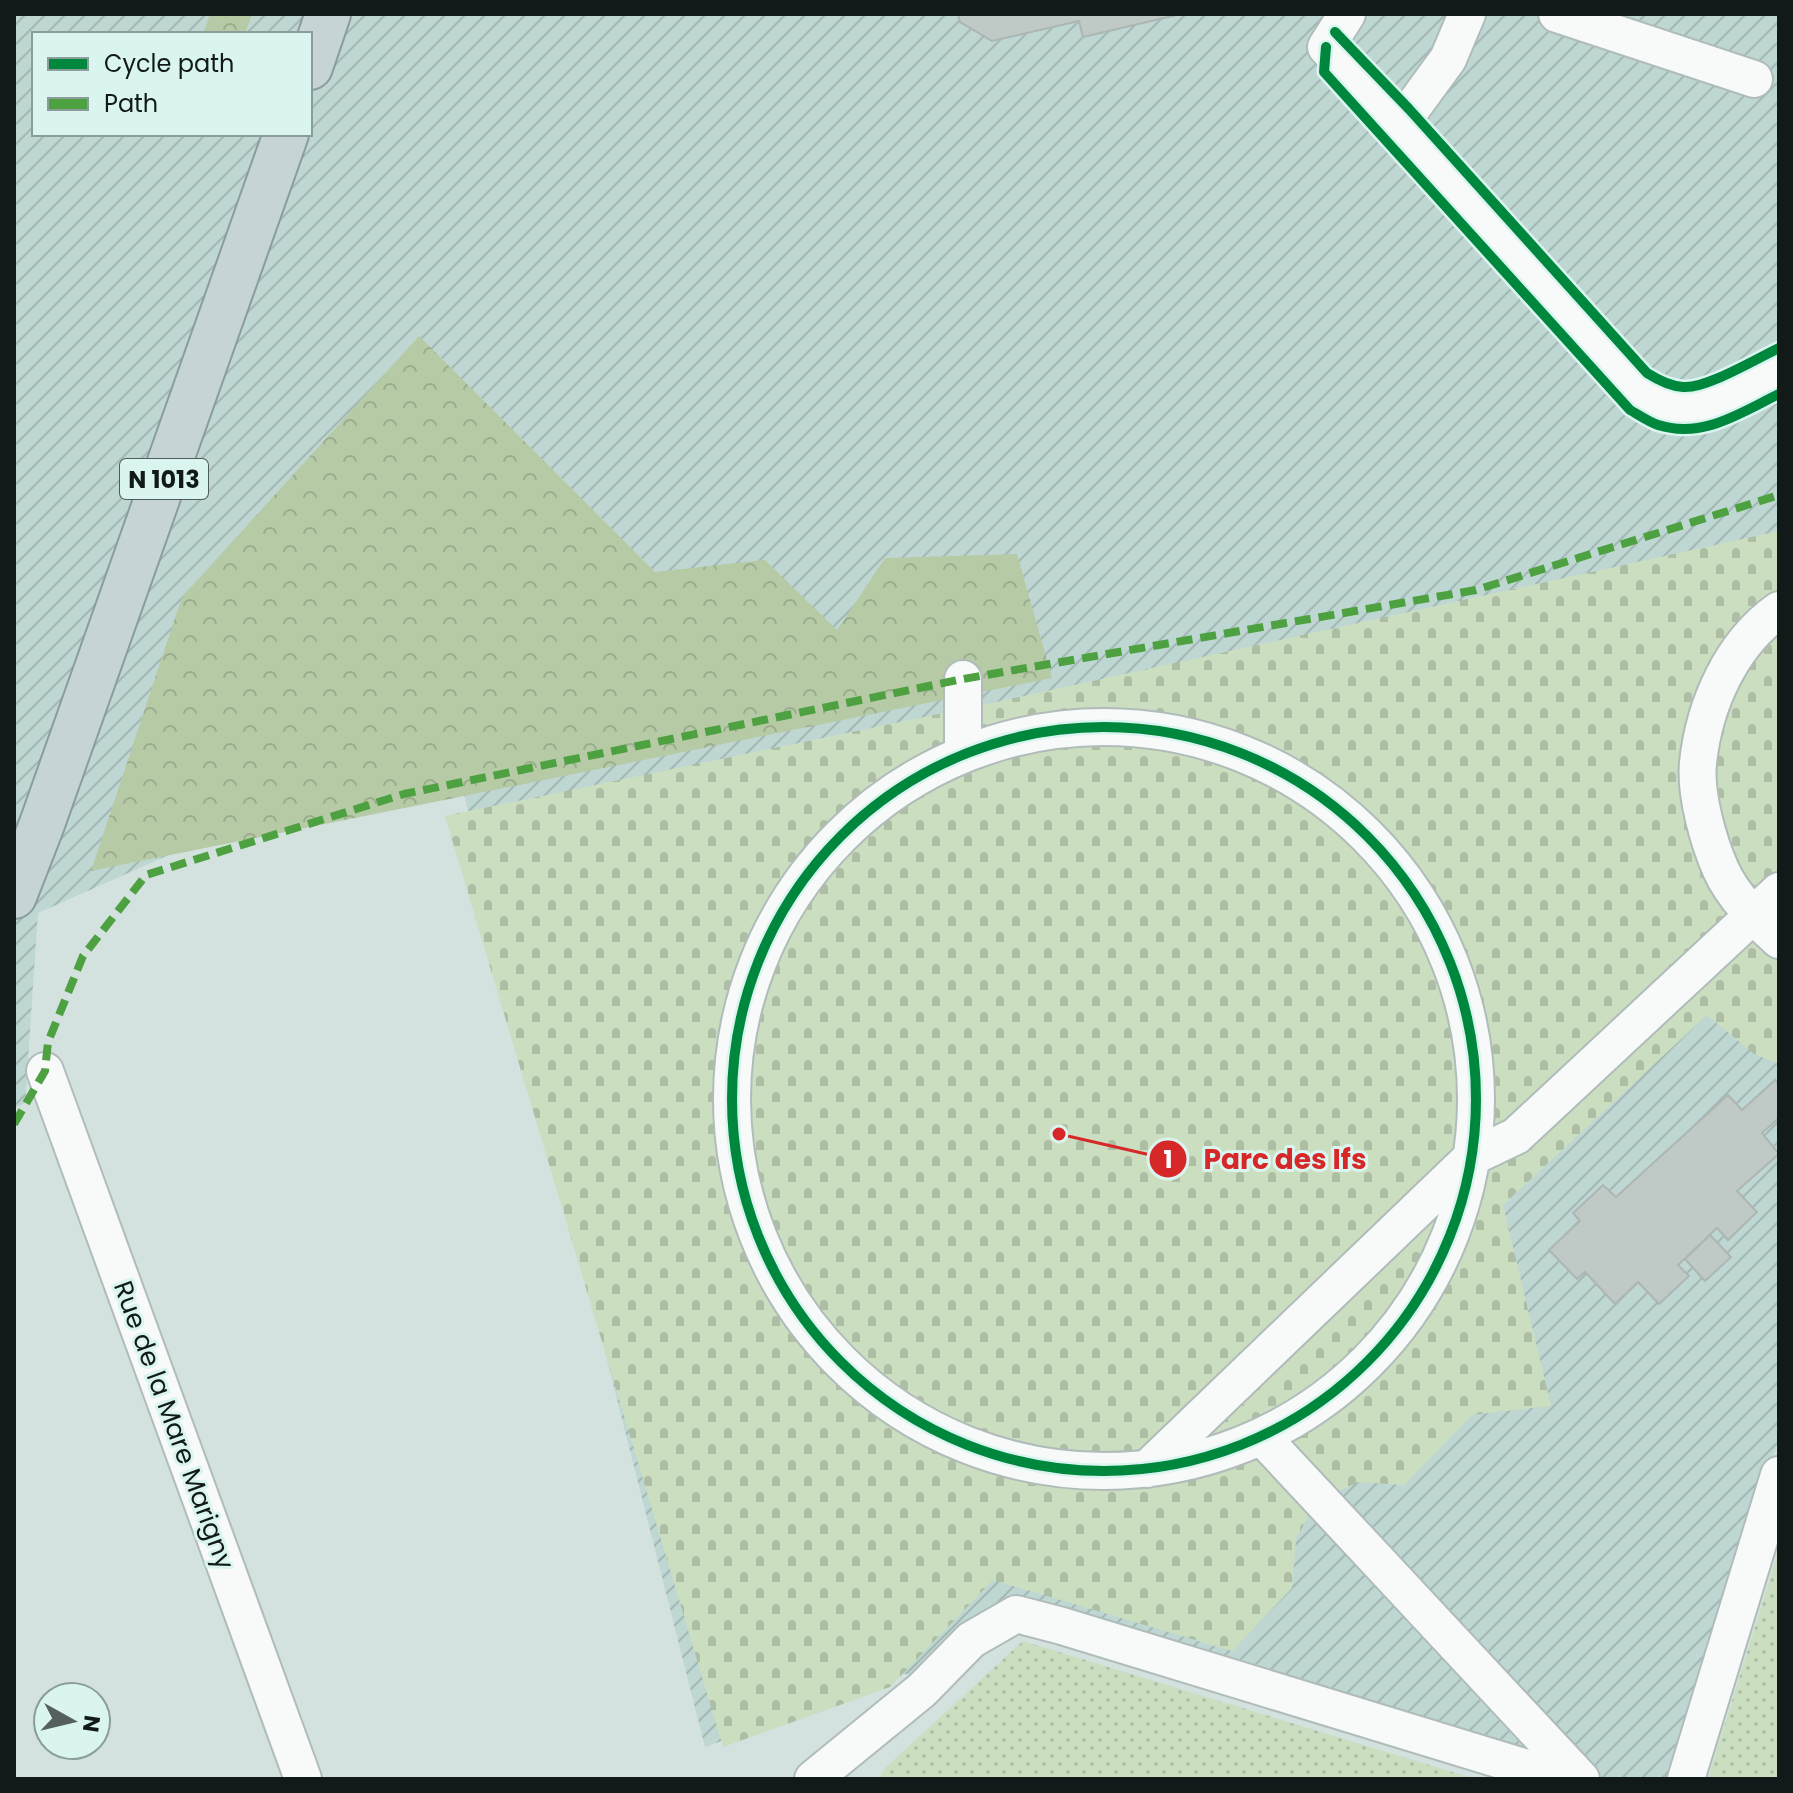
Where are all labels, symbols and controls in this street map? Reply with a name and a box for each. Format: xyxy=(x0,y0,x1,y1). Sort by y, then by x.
legend xyxy=(32,32,312,136)
text: Cycle path xyxy=(104,47,234,80)
text: Path xyxy=(104,87,158,120)
road number: N 1013 xyxy=(120,459,208,499)
callout: Parc des Ifs xyxy=(1148,1133,1383,1185)
text: Parc des Ifs xyxy=(1203,1140,1367,1179)
text: 1 xyxy=(1163,1143,1173,1176)
street label: Rue de la Mare Marigny xyxy=(105,1276,243,1575)
north arrow xyxy=(32,1681,112,1761)
text: N xyxy=(75,1713,108,1734)

